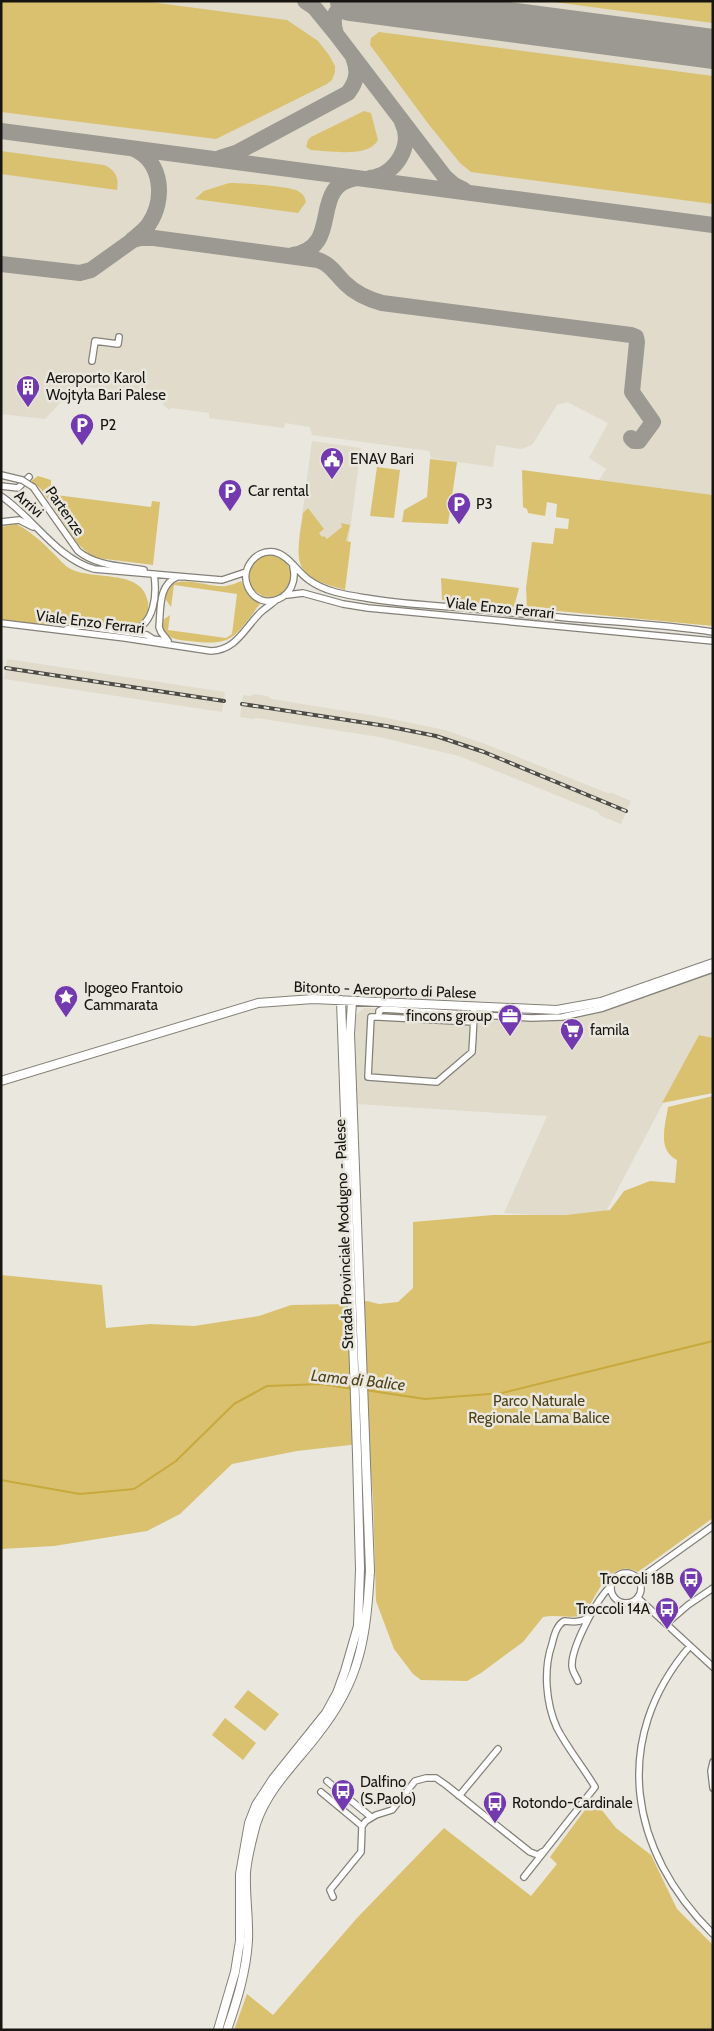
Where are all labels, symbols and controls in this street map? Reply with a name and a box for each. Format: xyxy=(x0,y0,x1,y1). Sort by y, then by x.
place label: Aeroporto Karol Wojtyła Bari Palese xyxy=(46,369,166,404)
building icon: Aeroporto Karol Wojtyła Bari Palese xyxy=(15,374,41,408)
parking icon: P2 xyxy=(69,412,95,446)
place label: P2 xyxy=(100,416,117,434)
public building icon: ENAV Bari xyxy=(319,446,345,480)
place label: ENAV Bari xyxy=(350,450,414,468)
parking icon: Car rental xyxy=(217,478,243,512)
place label: Car rental xyxy=(248,482,309,500)
street label: Partenze xyxy=(42,483,89,539)
street label: Arrivi xyxy=(11,487,47,521)
parking icon: P3 xyxy=(446,491,472,525)
place label: P3 xyxy=(476,495,493,513)
street label: Viale Enzo Ferrari xyxy=(445,593,555,623)
street label: Viale Enzo Ferrari xyxy=(35,606,145,638)
street label: Bitonto - Aeroporto di Palese xyxy=(293,978,477,1002)
place label: Ipogeo Frantoio Cammarata xyxy=(84,979,183,1014)
place icon: Ipogeo Frantoio Cammarata xyxy=(53,984,79,1018)
office icon: fincons group xyxy=(497,1003,523,1037)
place label: fincons group xyxy=(406,1007,492,1025)
supermarket icon: famila xyxy=(559,1017,585,1051)
place label: famila xyxy=(590,1021,630,1039)
street label: Strada Provinciale Modugno - Palese xyxy=(331,1118,357,1349)
water label: Lama di Balice xyxy=(310,1366,406,1394)
park label: Parco Naturale Regionale Lama Balice xyxy=(468,1392,610,1427)
bus stop icon: Troccoli 18B xyxy=(678,1566,704,1600)
place label: Troccoli 18B xyxy=(600,1570,674,1588)
bus stop icon: Troccoli 14A xyxy=(654,1596,680,1630)
place label: Troccoli 14A xyxy=(576,1600,651,1618)
place label: Dalfino (S.Paolo) xyxy=(360,1773,416,1808)
bus stop icon: Dalfino (S.Paolo) xyxy=(330,1778,356,1812)
bus stop icon: Rotondo-Cardinale xyxy=(482,1790,508,1824)
place label: Rotondo-Cardinale xyxy=(512,1794,633,1812)

